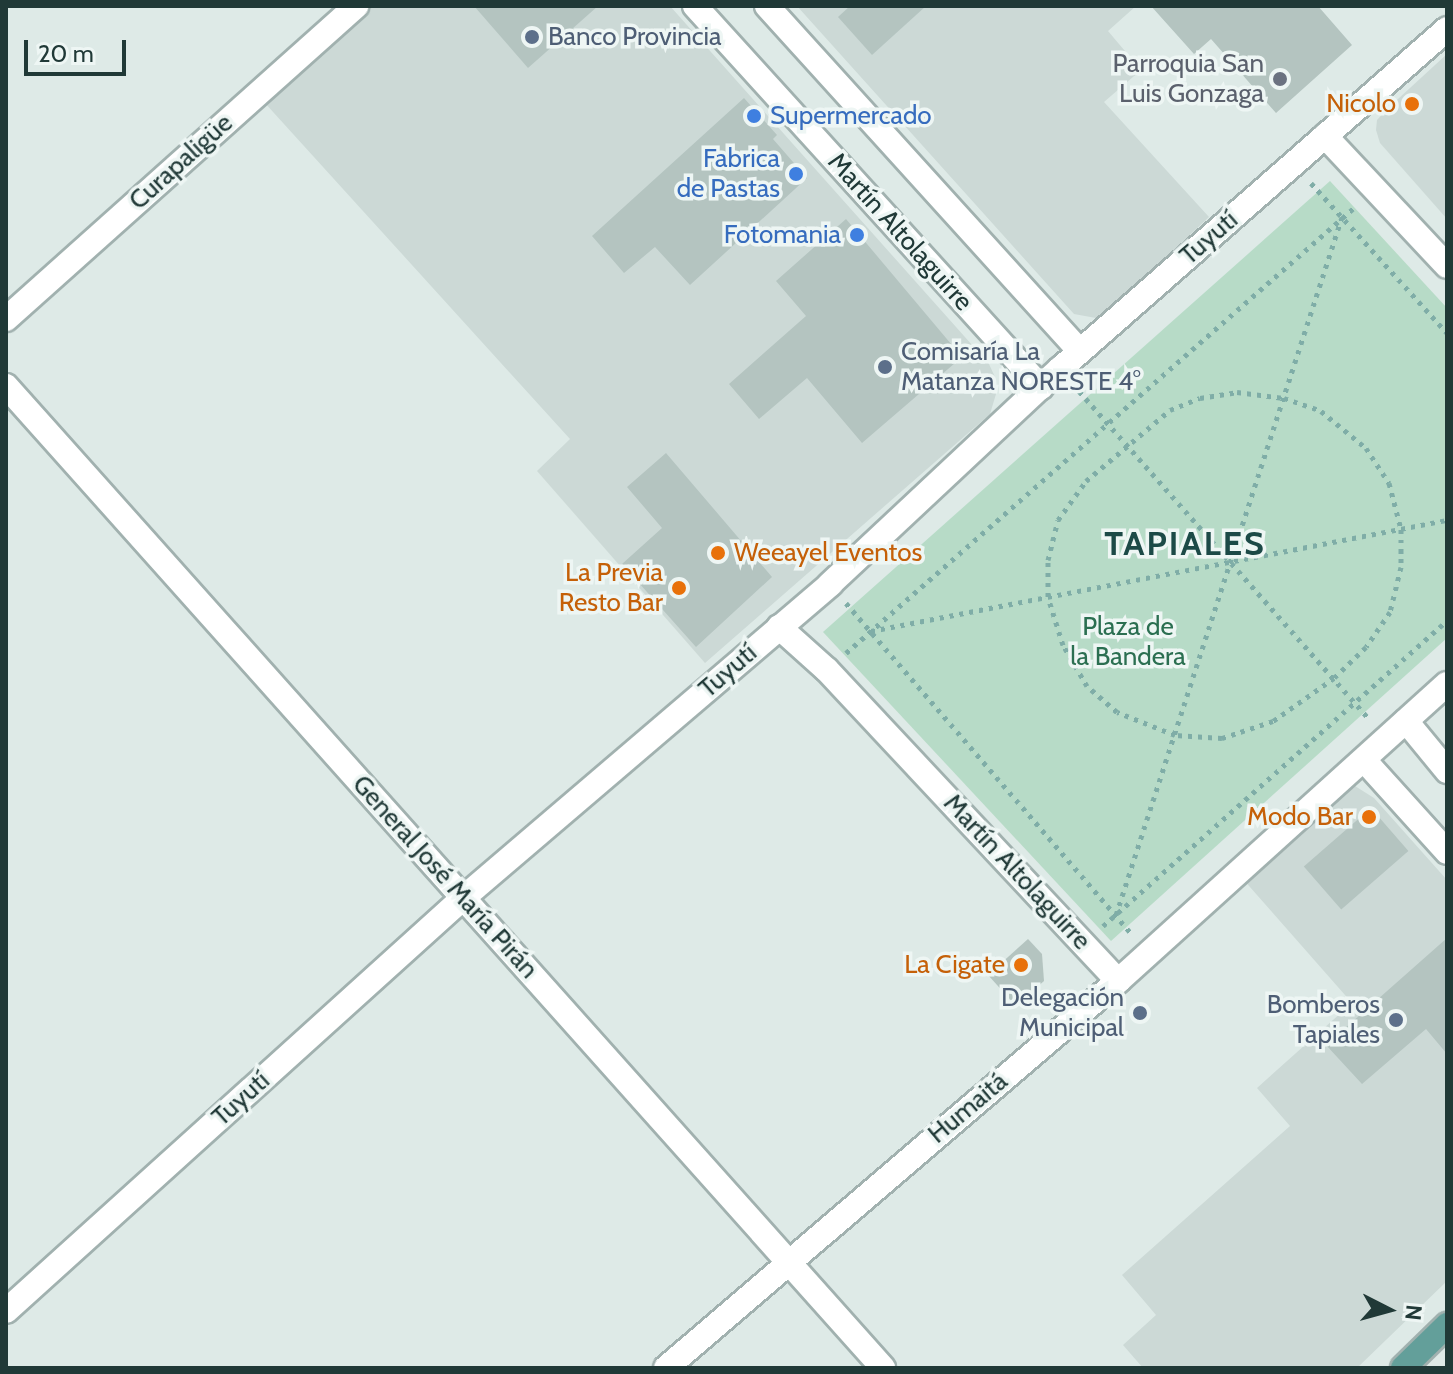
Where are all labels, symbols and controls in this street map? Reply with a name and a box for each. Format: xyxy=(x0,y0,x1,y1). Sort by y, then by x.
place label: Banco Provincia xyxy=(548,21,722,53)
scale bar xyxy=(28,24,130,74)
marker: Banco Provincia xyxy=(523,28,541,46)
text: 20 m xyxy=(38,39,94,68)
place label: Parroquia San Luis Gonzaga xyxy=(1112,48,1264,110)
marker: Parroquia San Luis Gonzaga xyxy=(1271,70,1289,88)
place label: Nicolo xyxy=(1326,88,1396,120)
marker: Nicolo xyxy=(1403,95,1421,113)
place label: Supermercado xyxy=(770,100,932,132)
street label: Curapaligüe xyxy=(123,107,239,217)
marker: Supermercado xyxy=(745,107,763,125)
place label: Fabrica de Pastas xyxy=(677,143,780,204)
street label: Martín Altolaguirre xyxy=(821,147,979,317)
marker: Fabrica de Pastas xyxy=(787,165,805,183)
street label: Tuyutí xyxy=(1174,204,1244,272)
place label: Fotomania xyxy=(724,219,841,251)
marker: Fotomania xyxy=(848,226,866,244)
place label: Comisaría La Matanza NORESTE 4° xyxy=(901,336,1141,398)
marker: Comisaría La Matanza NORESTE 4° xyxy=(876,358,894,376)
district label: TAPIALES xyxy=(1104,524,1266,564)
place label: Weeayel Eventos xyxy=(734,537,922,569)
marker: Weeayel Eventos xyxy=(709,544,727,562)
place label: La Previa Resto Bar xyxy=(559,557,663,618)
marker: La Previa Resto Bar xyxy=(670,579,688,597)
park label: Plaza de la Bandera xyxy=(1070,611,1186,672)
street label: Tuyutí xyxy=(693,637,763,705)
street label: General José María Pirán xyxy=(346,769,544,985)
street label: Martín Altolaguirre xyxy=(937,788,1097,956)
place label: Modo Bar xyxy=(1247,801,1353,833)
marker: Modo Bar xyxy=(1360,808,1378,826)
place label: La Cigate xyxy=(904,949,1005,981)
marker: La Cigate xyxy=(1012,956,1030,974)
place label: Delegación Municipal xyxy=(1001,982,1124,1044)
place label: Bomberos Tapiales xyxy=(1267,989,1380,1050)
marker: Delegación Municipal xyxy=(1131,1004,1149,1022)
marker: Bomberos Tapiales xyxy=(1387,1011,1405,1029)
street label: Tuyutí xyxy=(206,1065,276,1133)
street label: Humaitá xyxy=(922,1066,1014,1150)
north arrow xyxy=(1349,1270,1429,1350)
text: N xyxy=(1399,1303,1428,1322)

